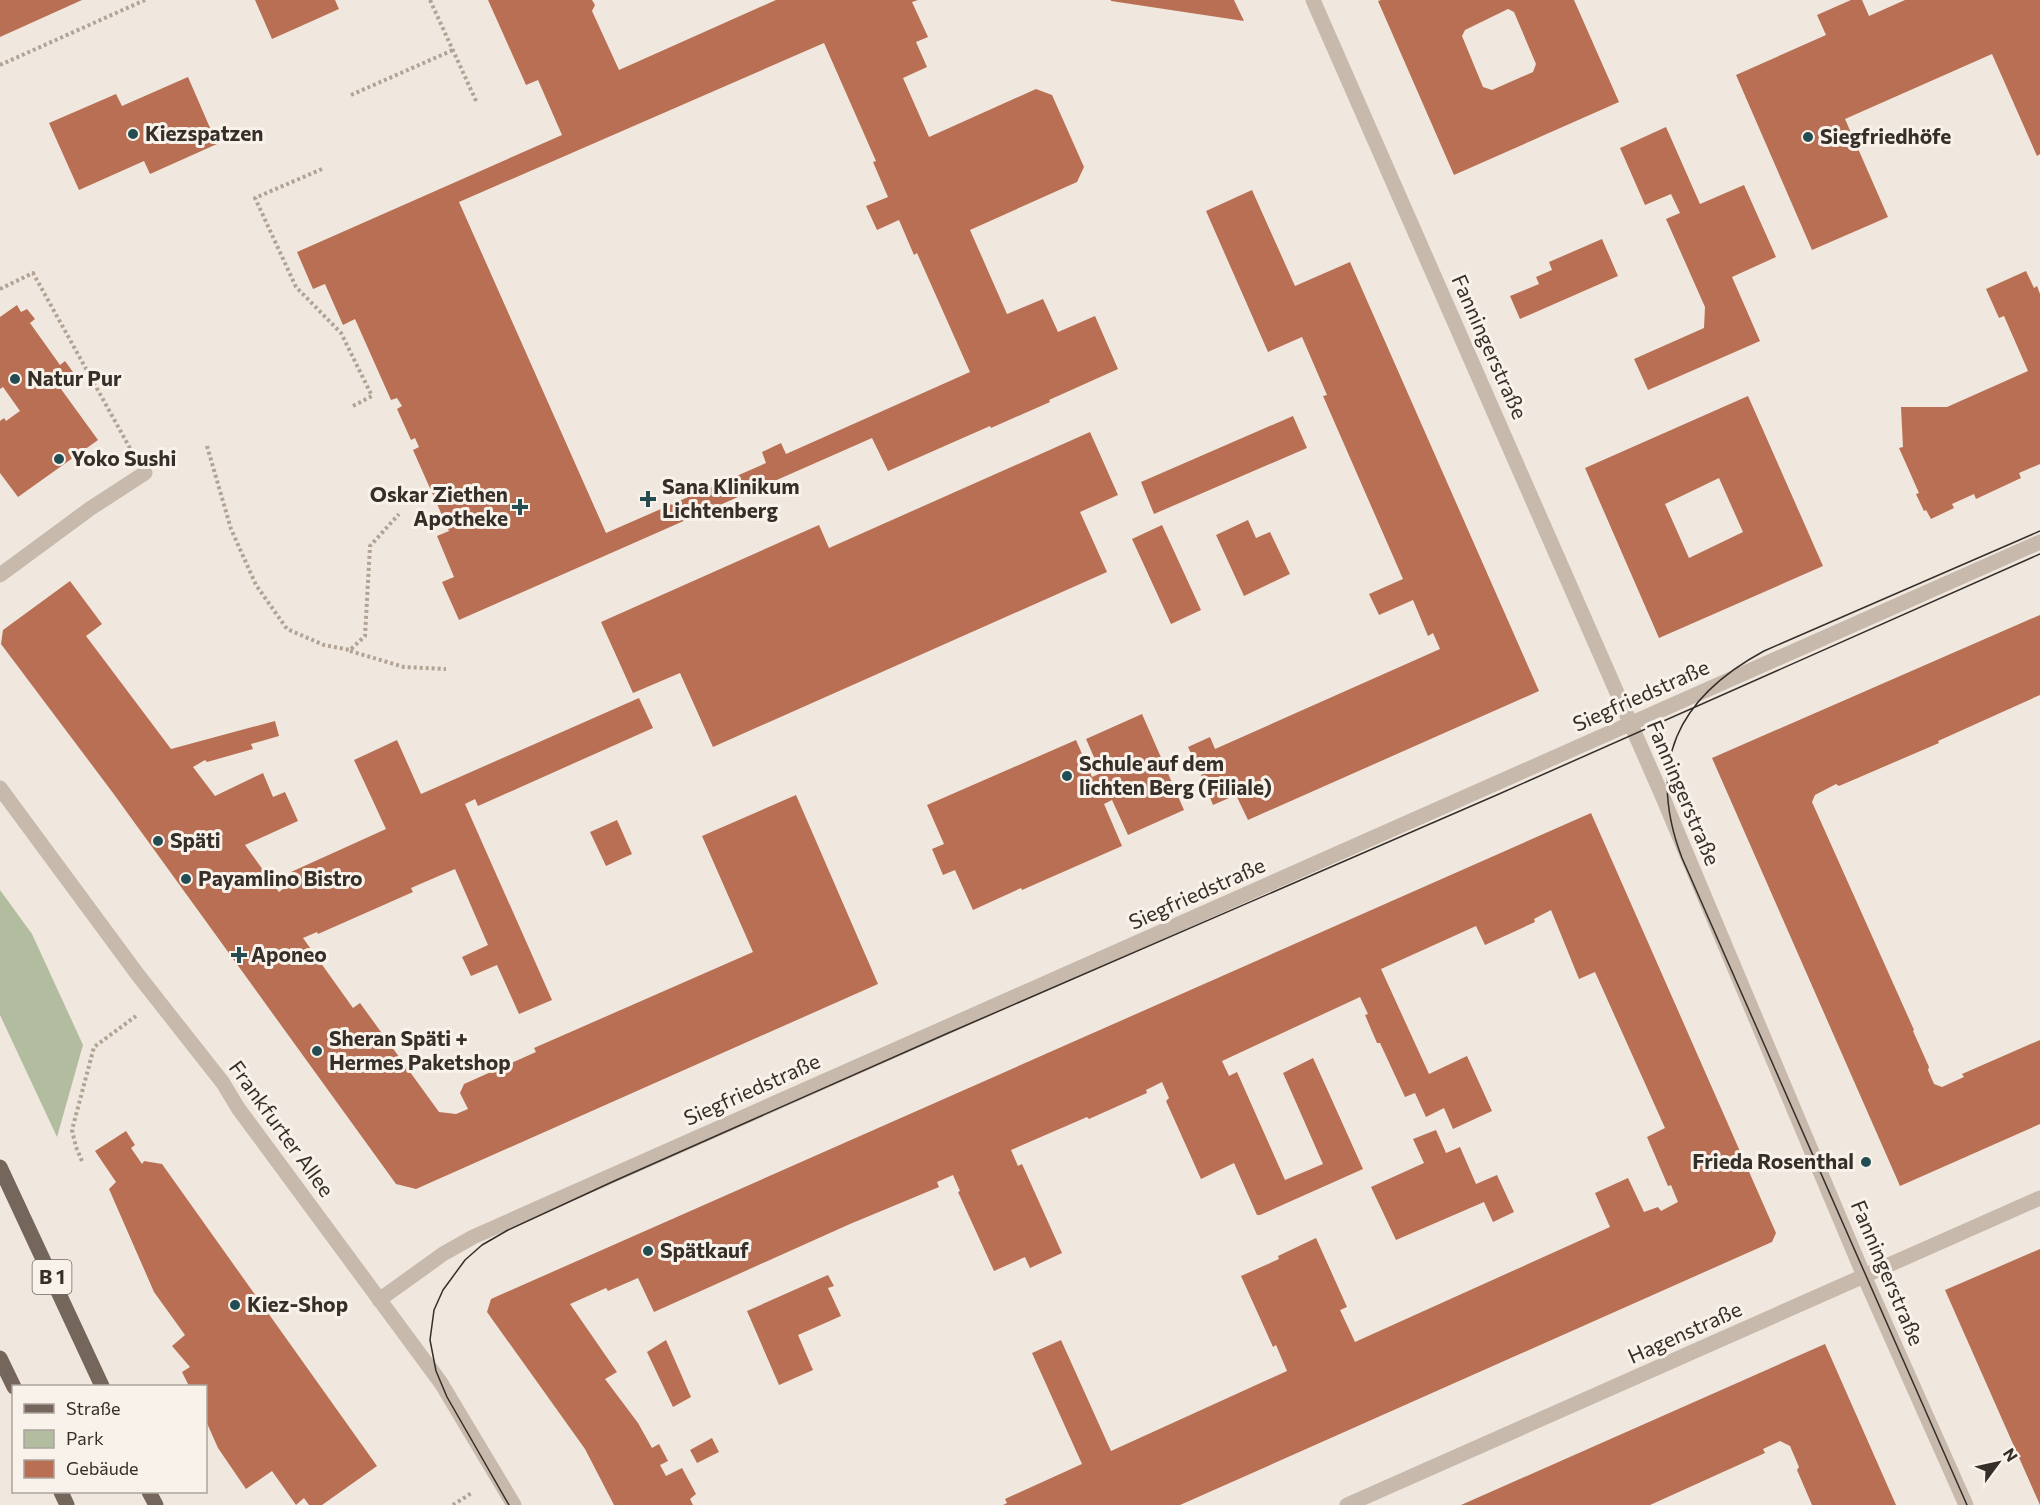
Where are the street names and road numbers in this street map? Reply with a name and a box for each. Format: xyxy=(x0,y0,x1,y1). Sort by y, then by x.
street label: Fanningerstraße xyxy=(1447,270,1533,422)
street label: Siegfriedstraße xyxy=(1568,653,1712,736)
street label: Fanningerstraße xyxy=(1643,716,1726,869)
street label: Siegfriedstraße xyxy=(1124,851,1268,934)
street label: Siegfriedstraße xyxy=(679,1047,823,1130)
street label: Frankfurter Allee xyxy=(224,1055,340,1201)
street label: Fanningerstraße xyxy=(1847,1196,1930,1349)
road number: B 1 xyxy=(32,1260,72,1294)
street label: Hagenstraße xyxy=(1624,1295,1745,1368)

